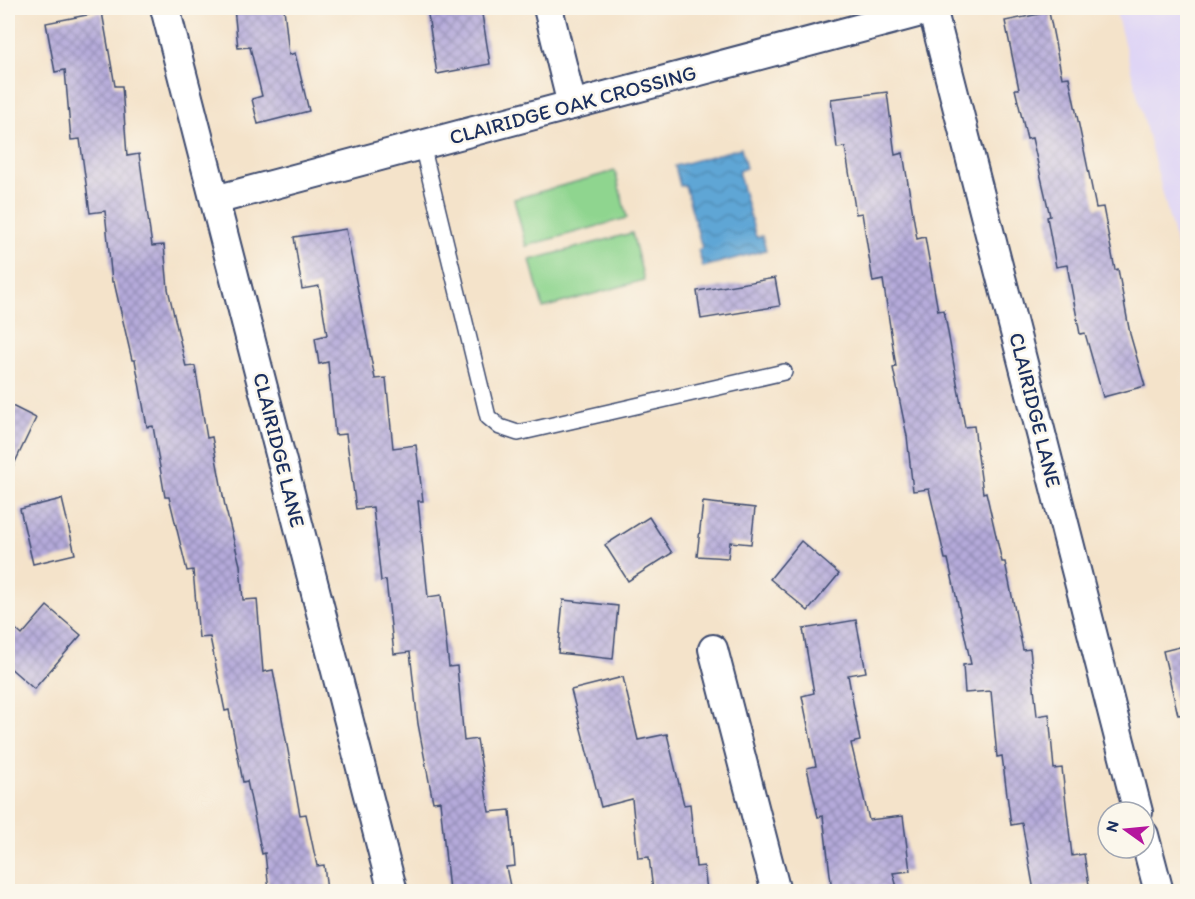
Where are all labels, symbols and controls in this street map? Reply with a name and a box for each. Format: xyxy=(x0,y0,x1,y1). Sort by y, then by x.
street label: CLAIRIDGE OAK CROSSING xyxy=(447,59,699,150)
street label: CLAIRIDGE LANE xyxy=(1004,330,1067,490)
street label: CLAIRIDGE LANE xyxy=(248,370,311,530)
north arrow xyxy=(1096,800,1156,860)
text: N xyxy=(1101,819,1123,834)

